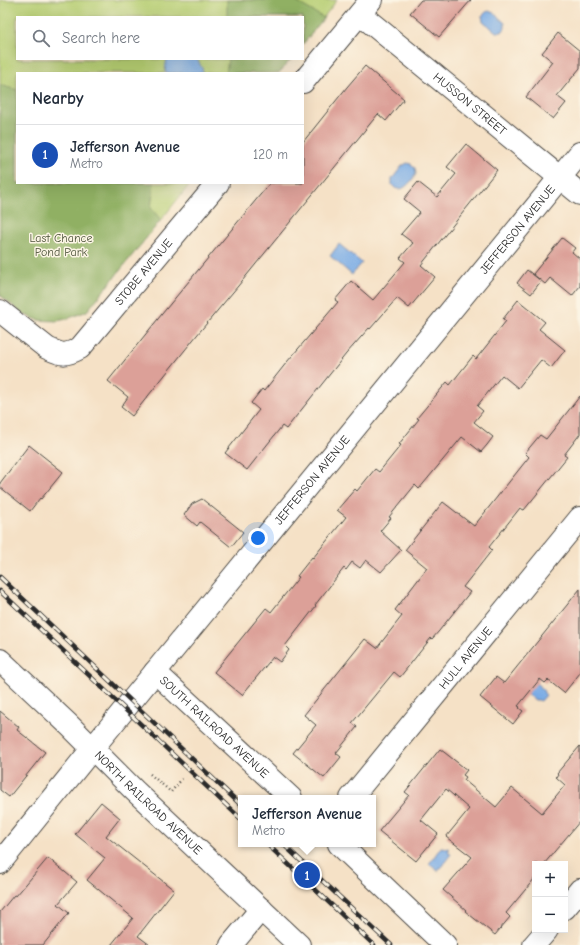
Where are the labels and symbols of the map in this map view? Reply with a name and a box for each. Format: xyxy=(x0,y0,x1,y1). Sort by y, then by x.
street label: HUSSON STREET xyxy=(430,70,510,139)
street label: JEFFERSON AVENUE xyxy=(477,182,558,277)
park label: Last Chance Pond Park xyxy=(30,231,92,259)
street label: STOBE AVENUE xyxy=(112,236,175,308)
street label: JEFFERSON AVENUE xyxy=(272,433,353,527)
your location xyxy=(248,528,268,548)
street label: HULL AVENUE xyxy=(436,624,495,692)
street label: SOUTH RAILROAD AVENUE xyxy=(157,673,272,781)
street label: NORTH RAILROAD AVENUE xyxy=(92,748,205,858)
pin: 1 xyxy=(294,860,320,890)

